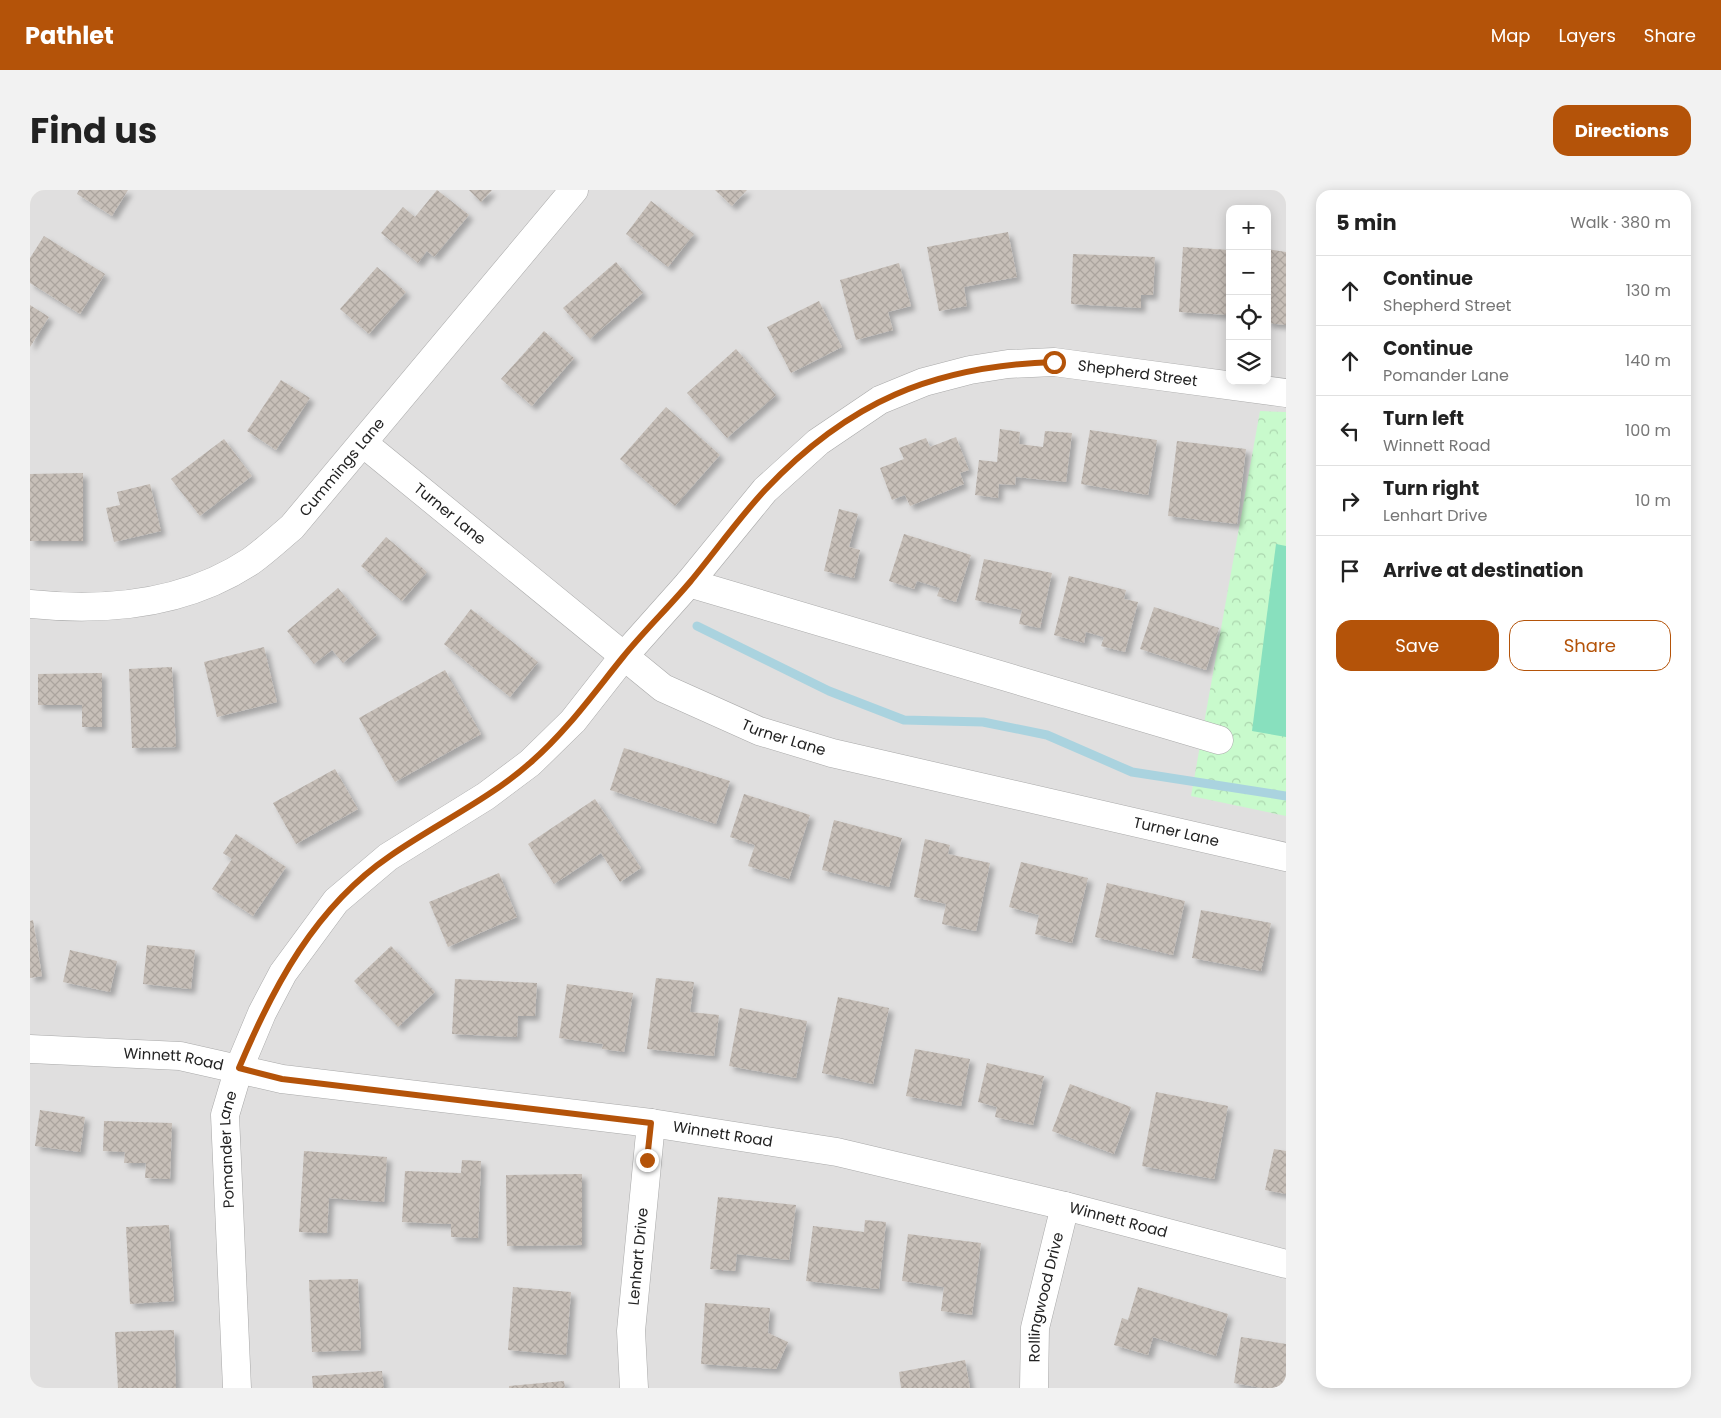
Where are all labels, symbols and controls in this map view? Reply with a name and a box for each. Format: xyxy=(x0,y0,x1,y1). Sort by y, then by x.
text: Pathlet xyxy=(25,19,114,52)
text: Map xyxy=(1491,23,1531,48)
text: Layers xyxy=(1559,23,1616,48)
text: Share xyxy=(1644,23,1696,48)
button: Directions xyxy=(1553,105,1691,156)
text: Find us xyxy=(30,106,157,155)
map controls xyxy=(1226,205,1271,385)
button: + xyxy=(1226,205,1271,250)
text: 5 min xyxy=(1336,208,1397,237)
text: Walk · 380 m xyxy=(1570,211,1671,234)
button: − xyxy=(1226,250,1271,295)
text: Continue xyxy=(1383,265,1473,292)
icon: ahead xyxy=(1336,277,1364,305)
text: 130 m xyxy=(1626,279,1671,302)
text: Shepherd Street xyxy=(1383,294,1511,317)
button: locate xyxy=(1226,295,1271,340)
text: Continue xyxy=(1383,335,1473,362)
button: layers xyxy=(1226,340,1271,385)
icon: ahead xyxy=(1336,347,1364,375)
text: 140 m xyxy=(1625,349,1671,372)
route start xyxy=(1043,351,1066,374)
street label: Shepherd Street xyxy=(1077,354,1199,391)
text: Pomander Lane xyxy=(1383,364,1509,387)
text: Turn left xyxy=(1383,405,1464,432)
street label: Cummings Lane xyxy=(294,413,389,521)
icon: left xyxy=(1336,417,1364,445)
text: 100 m xyxy=(1625,419,1671,442)
text: Winnett Road xyxy=(1383,434,1490,457)
text: Turn right xyxy=(1383,475,1479,502)
street label: Turner Lane xyxy=(410,478,491,549)
icon: right xyxy=(1336,487,1364,515)
text: 10 m xyxy=(1635,489,1671,512)
text: Lenhart Drive xyxy=(1383,504,1487,527)
icon: arrive xyxy=(1336,557,1364,585)
text: Arrive at destination xyxy=(1383,557,1584,584)
button: Save xyxy=(1336,620,1499,671)
button: Share xyxy=(1509,620,1671,671)
street label: Turner Lane xyxy=(738,714,828,761)
street label: Turner Lane xyxy=(1131,811,1221,851)
street label: Winnett Road xyxy=(123,1042,226,1075)
street label: Pomander Lane xyxy=(213,1088,242,1209)
street label: Winnett Road xyxy=(671,1116,774,1152)
route end xyxy=(636,1149,659,1172)
street label: Winnett Road xyxy=(1067,1197,1170,1242)
street label: Lenhart Drive xyxy=(623,1207,653,1306)
street label: Rollingwood Drive xyxy=(1023,1230,1068,1363)

